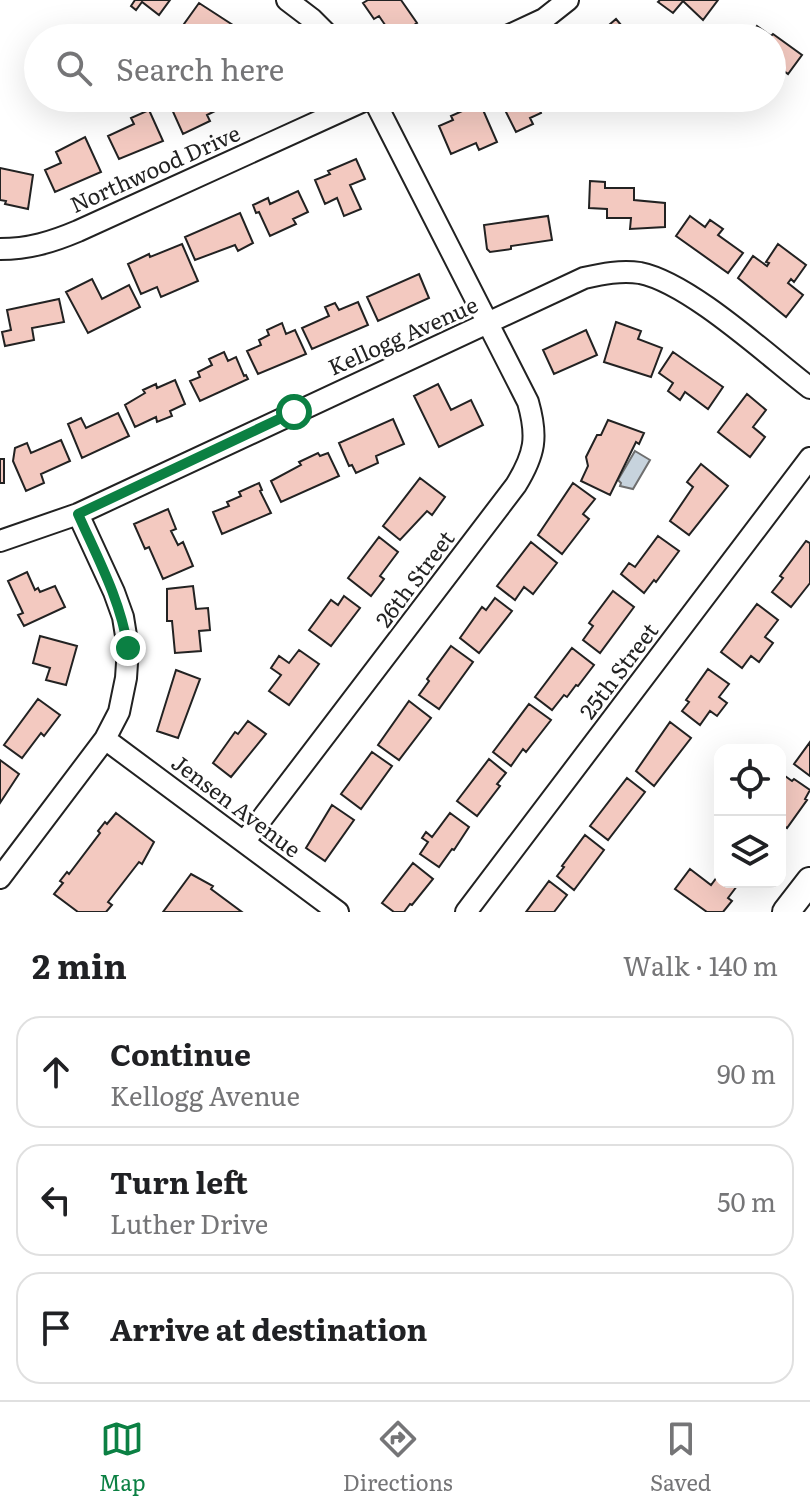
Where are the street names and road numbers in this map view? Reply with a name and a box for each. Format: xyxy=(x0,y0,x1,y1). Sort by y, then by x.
street label: Northwood Drive xyxy=(64,115,245,220)
street label: Kellogg Avenue xyxy=(322,287,483,382)
street label: 26th Street xyxy=(366,523,461,633)
street label: 25th Street xyxy=(571,615,665,725)
street label: Jensen Avenue xyxy=(165,745,308,864)

